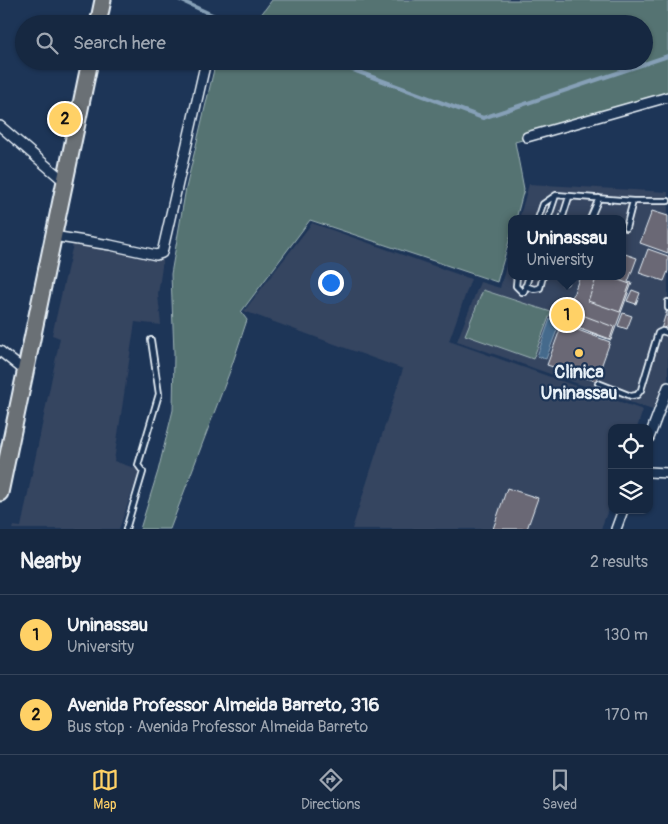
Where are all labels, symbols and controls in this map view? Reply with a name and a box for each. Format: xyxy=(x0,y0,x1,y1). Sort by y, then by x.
search box xyxy=(15,15,653,70)
icon: search xyxy=(33,29,61,57)
text: Search here xyxy=(73,31,166,55)
pin: 2 xyxy=(49,100,81,138)
popup xyxy=(508,215,626,280)
text: Uninassau xyxy=(526,226,608,250)
text: University xyxy=(526,250,594,270)
your location xyxy=(318,270,344,296)
pin: 1 xyxy=(551,296,583,334)
marker: Clinica Uninassau xyxy=(573,347,585,359)
place label: Clinica Uninassau xyxy=(541,361,617,405)
map controls xyxy=(608,424,653,514)
button: locate xyxy=(608,424,653,469)
button: layers xyxy=(608,469,653,514)
text: Nearby xyxy=(20,548,81,575)
text: 2 results xyxy=(590,552,648,572)
text: Uninassau xyxy=(67,613,148,637)
text: 1 xyxy=(33,625,39,645)
text: 130 m xyxy=(604,625,648,645)
text: University xyxy=(67,637,134,657)
text: Avenida Professor Almeida Barreto, 316 xyxy=(67,693,380,717)
text: 2 xyxy=(32,705,40,725)
text: 170 m xyxy=(605,705,648,725)
text: Bus stop · Avenida Professor Almeida Barreto xyxy=(67,717,368,737)
tab: Map xyxy=(91,766,119,813)
tab: Directions xyxy=(301,766,360,813)
tab: Saved xyxy=(542,766,577,813)

